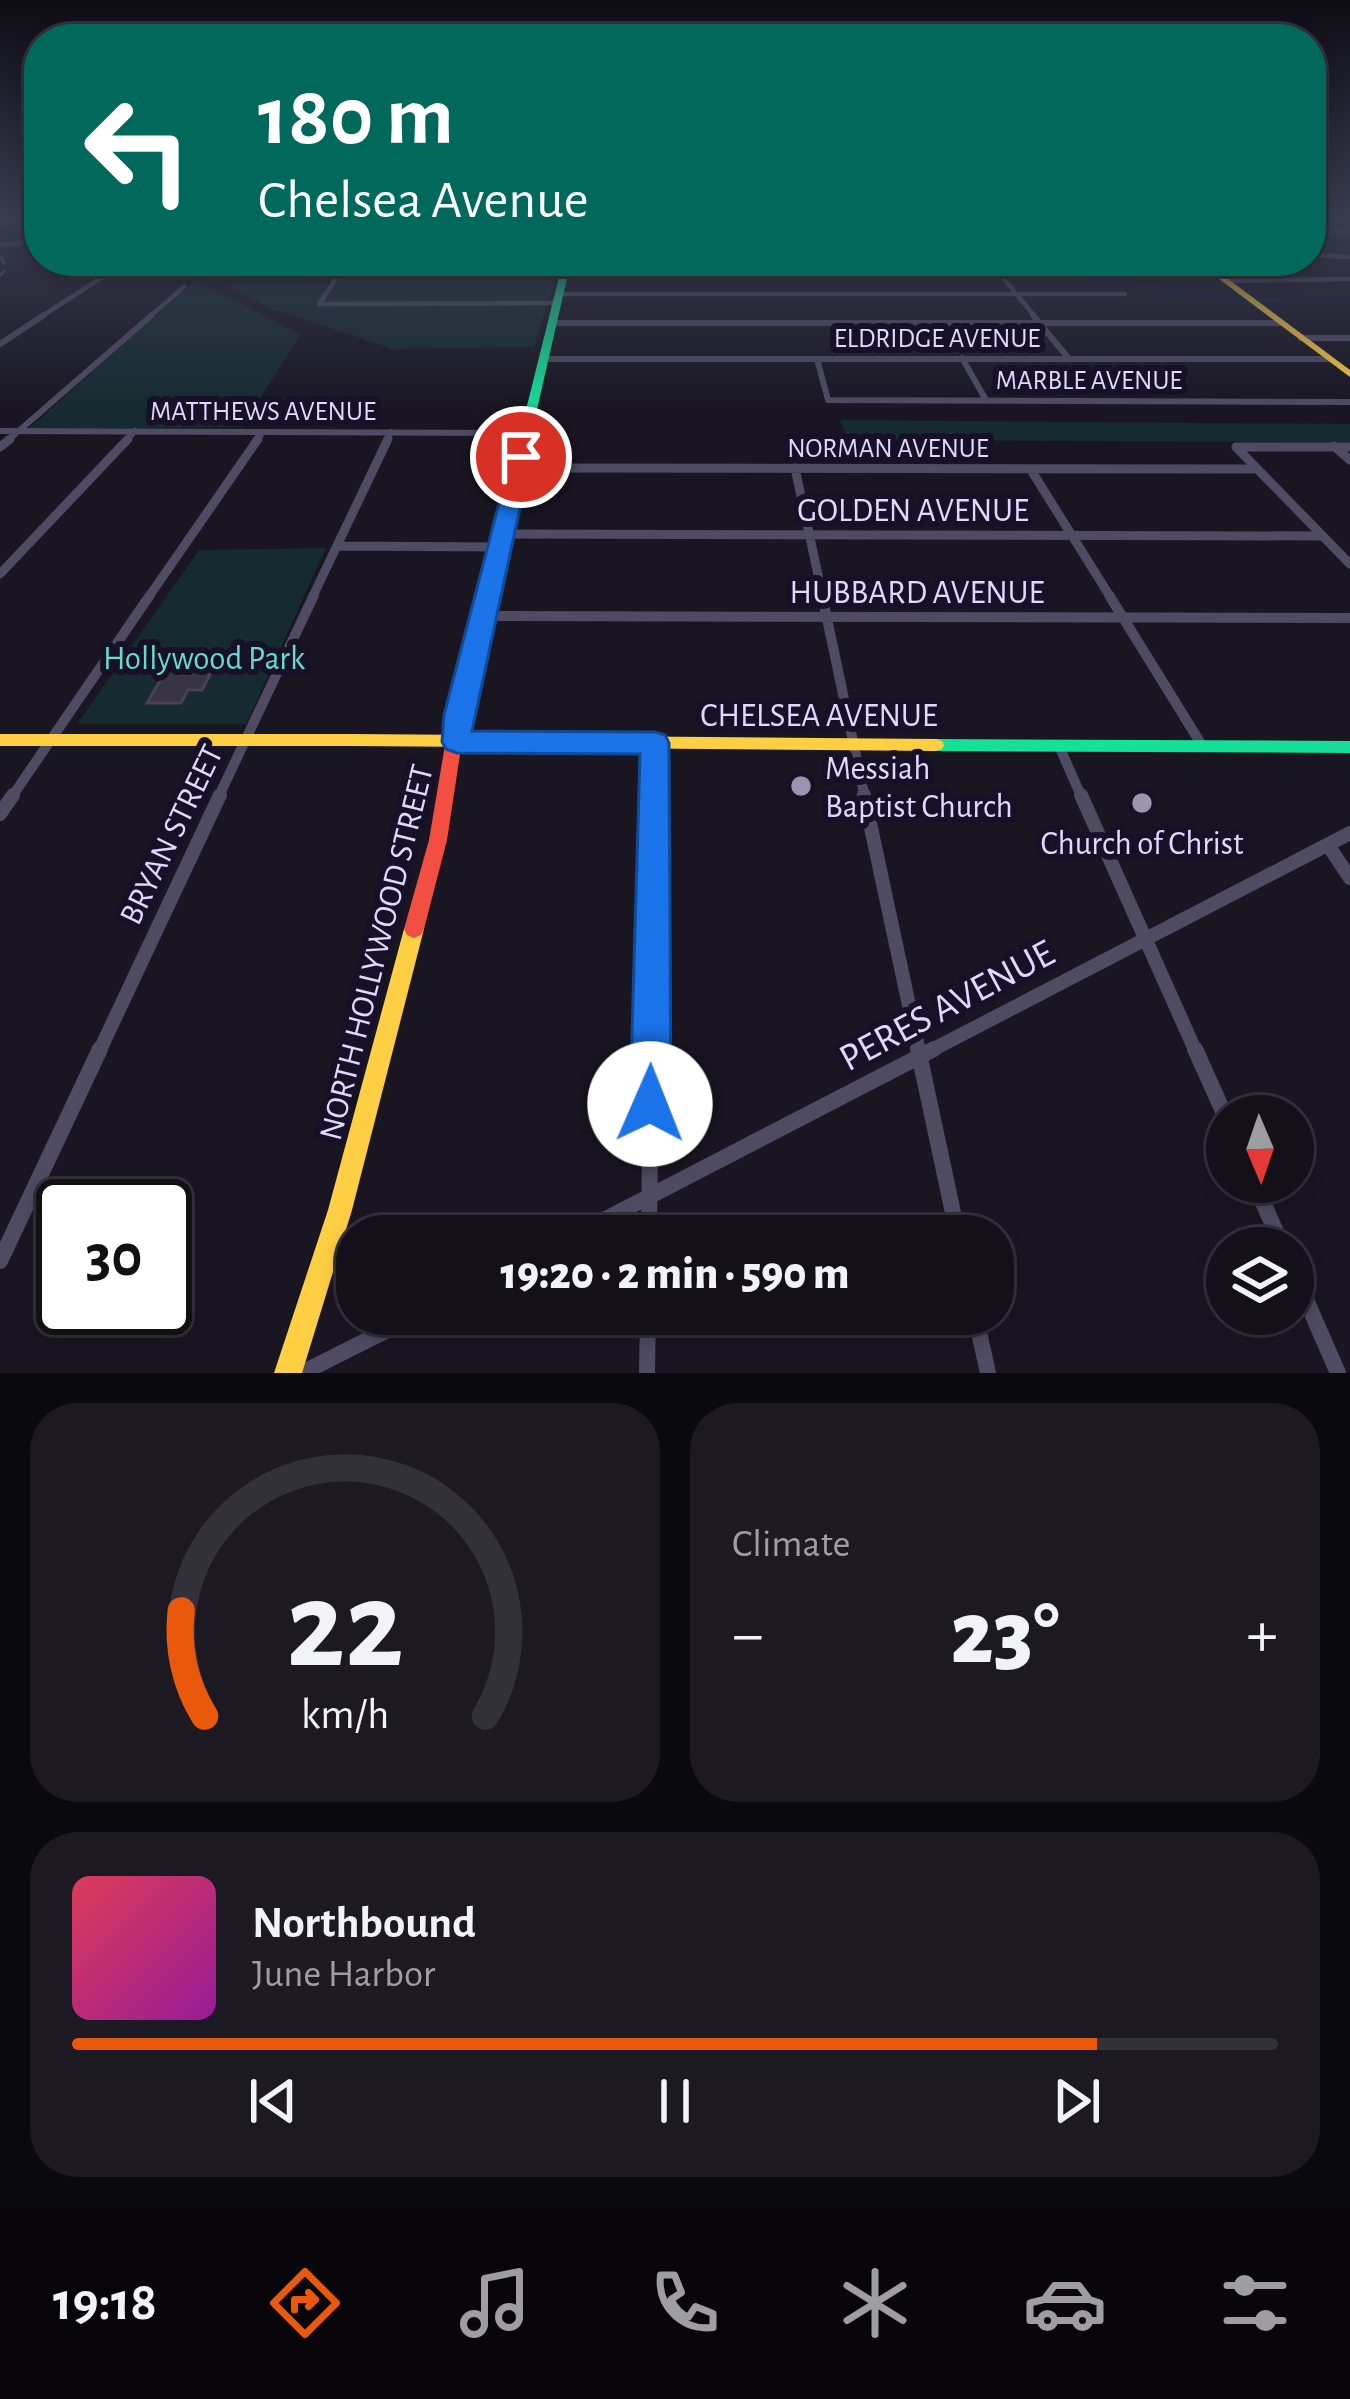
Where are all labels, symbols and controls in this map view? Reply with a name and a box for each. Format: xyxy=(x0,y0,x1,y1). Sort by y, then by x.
icon: left xyxy=(60,72,216,228)
text: 180 m xyxy=(258,76,454,160)
text: Chelsea Avenue xyxy=(258,174,589,228)
street label: ELDRIDGE AVENUE xyxy=(834,325,1040,352)
street label: MARBLE AVENUE xyxy=(996,367,1182,394)
street label: MATTHEWS AVENUE xyxy=(150,398,376,425)
pin xyxy=(470,406,572,508)
icon: arrive xyxy=(488,424,554,490)
street label: NORMAN AVENUE xyxy=(787,435,989,462)
street label: GOLDEN AVENUE xyxy=(797,495,1029,528)
street label: HUBBARD AVENUE xyxy=(790,577,1044,610)
park label: Hollywood Park xyxy=(103,643,305,676)
street label: CHELSEA AVENUE xyxy=(700,700,938,733)
street label: BRYAN STREET xyxy=(115,740,230,930)
place label: Messiah Baptist Church xyxy=(825,753,1013,824)
street label: NORTH HOLLYWOOD STREET xyxy=(315,762,440,1144)
marker: Messiah Baptist Church xyxy=(788,773,814,799)
marker: Church of Christ xyxy=(1129,790,1155,816)
place label: Church of Christ xyxy=(1040,828,1244,861)
street label: PERES AVENUE xyxy=(834,933,1061,1079)
position arrow xyxy=(587,1041,713,1167)
north arrow xyxy=(1206,1095,1314,1203)
map controls xyxy=(1206,1095,1314,1335)
speed limit sign: 30 xyxy=(36,1179,192,1335)
button: layers xyxy=(1206,1227,1314,1335)
text: 19:20 · 2 min · 590 m xyxy=(500,1252,850,1297)
text: Climate xyxy=(732,1525,850,1564)
text: 22 xyxy=(286,1565,404,1690)
text: 23° xyxy=(951,1590,1060,1680)
text: − xyxy=(732,1602,764,1668)
text: + xyxy=(1246,1602,1278,1668)
text: km/h xyxy=(301,1693,389,1736)
text: Northbound xyxy=(252,1901,476,1946)
text: June Harbor xyxy=(252,1955,435,1994)
icon: previous xyxy=(240,2068,306,2134)
icon: pause xyxy=(642,2068,708,2134)
icon: next xyxy=(1044,2068,1110,2134)
icon: directions xyxy=(263,2261,347,2345)
icon: music xyxy=(453,2261,537,2345)
icon: phone xyxy=(643,2261,727,2345)
icon: climate xyxy=(833,2261,917,2345)
icon: car xyxy=(1023,2261,1107,2345)
icon: filters xyxy=(1213,2261,1297,2345)
text: 19:18 xyxy=(53,2276,157,2330)

